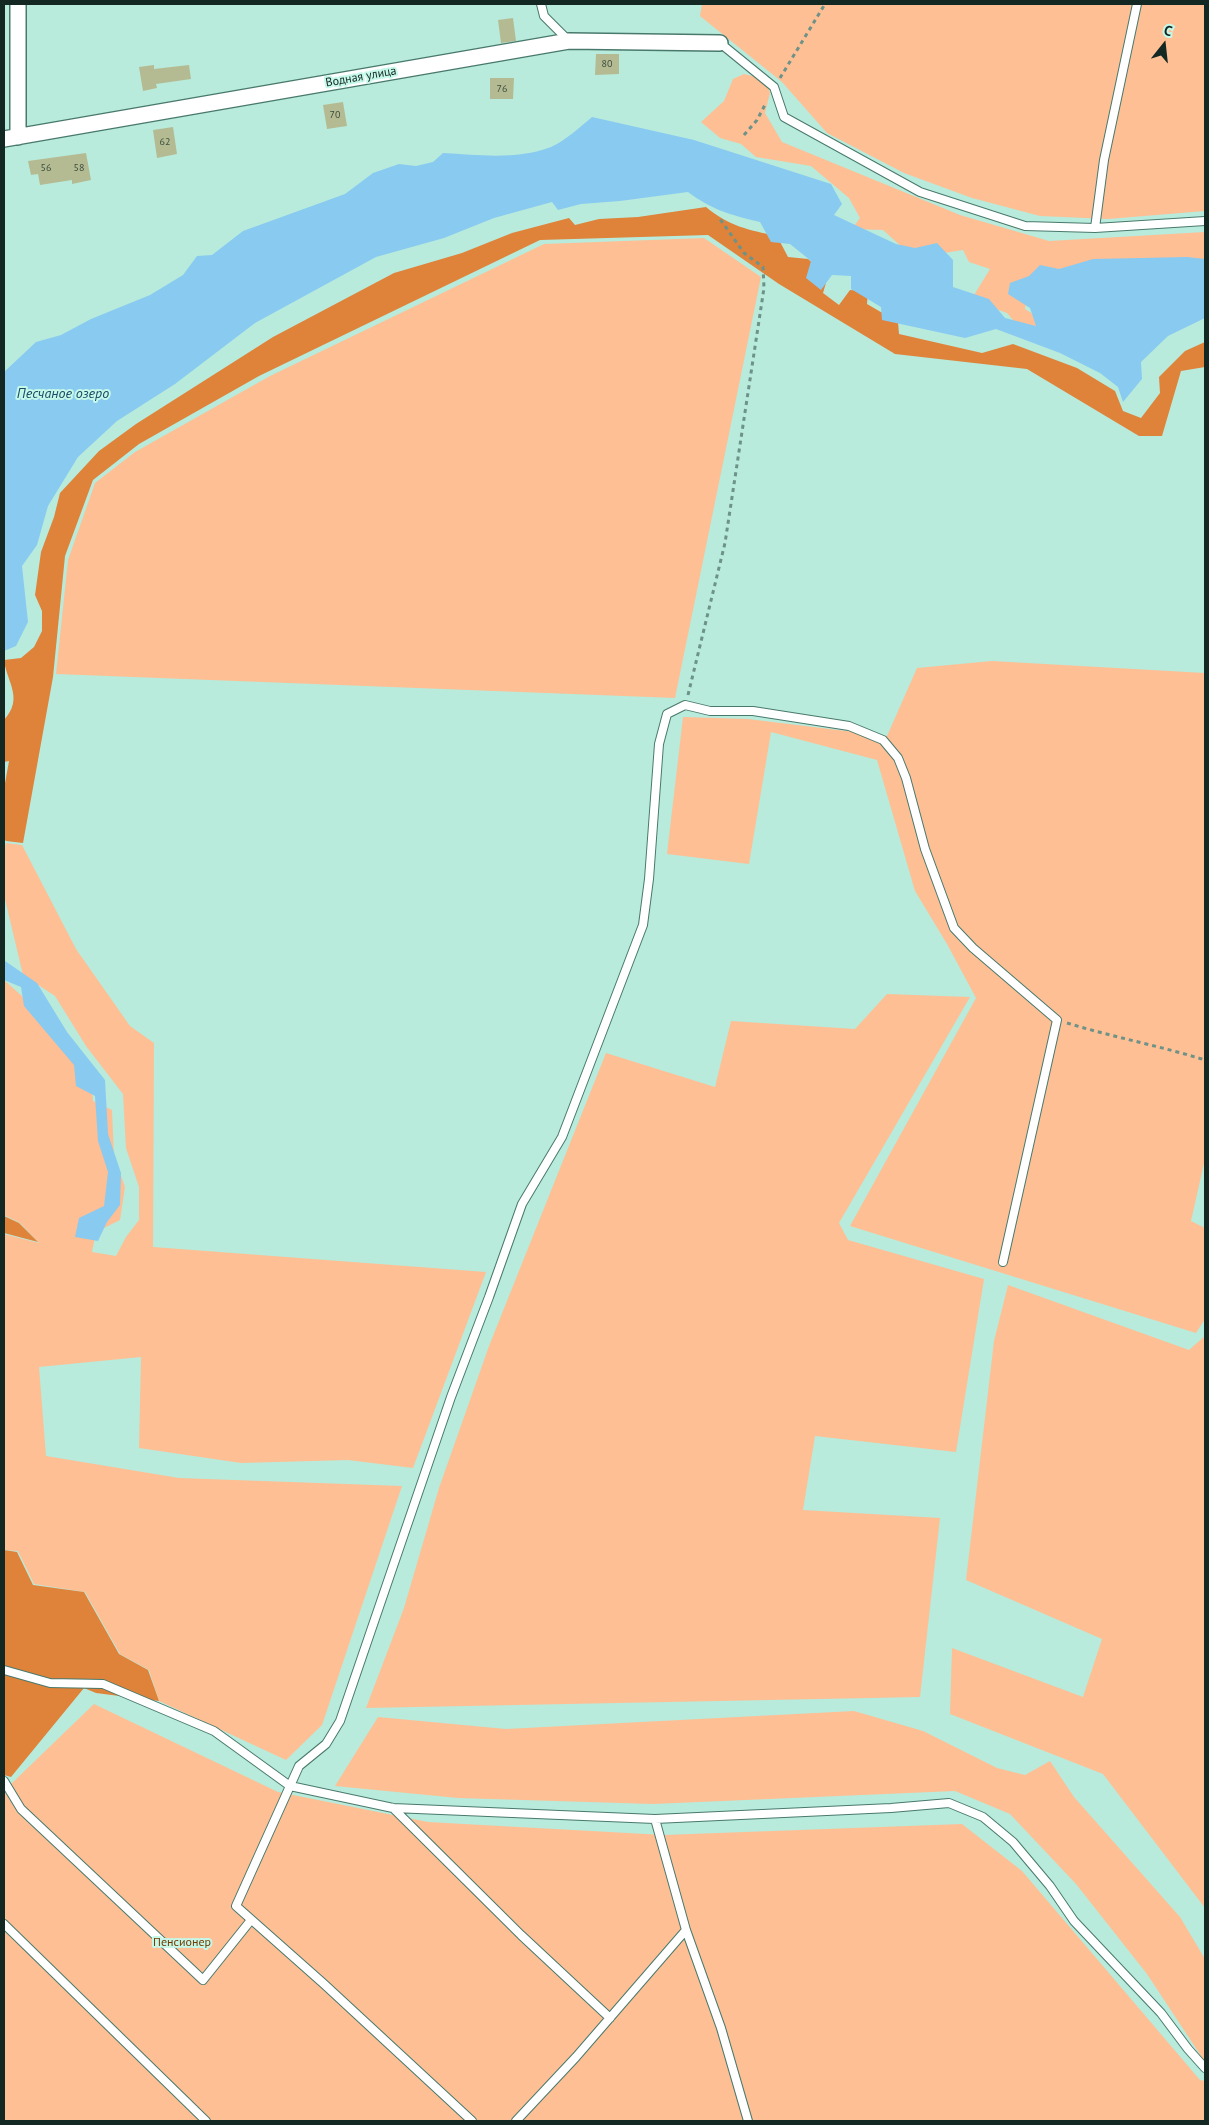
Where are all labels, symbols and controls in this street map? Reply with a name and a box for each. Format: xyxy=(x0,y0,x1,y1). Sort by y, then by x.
north arrow xyxy=(1139,20,1189,70)
text: С xyxy=(1162,21,1174,40)
house number: 80 xyxy=(602,58,612,70)
street label: Водная улица xyxy=(324,64,398,90)
house number: 76 xyxy=(497,83,507,95)
house number: 70 xyxy=(330,109,340,121)
house number: 62 xyxy=(160,136,170,148)
house number: 56 xyxy=(41,162,51,174)
house number: 58 xyxy=(74,162,84,174)
water label: Песчаное озеро xyxy=(17,386,109,402)
park label: Пенсионер xyxy=(153,1936,211,1950)

